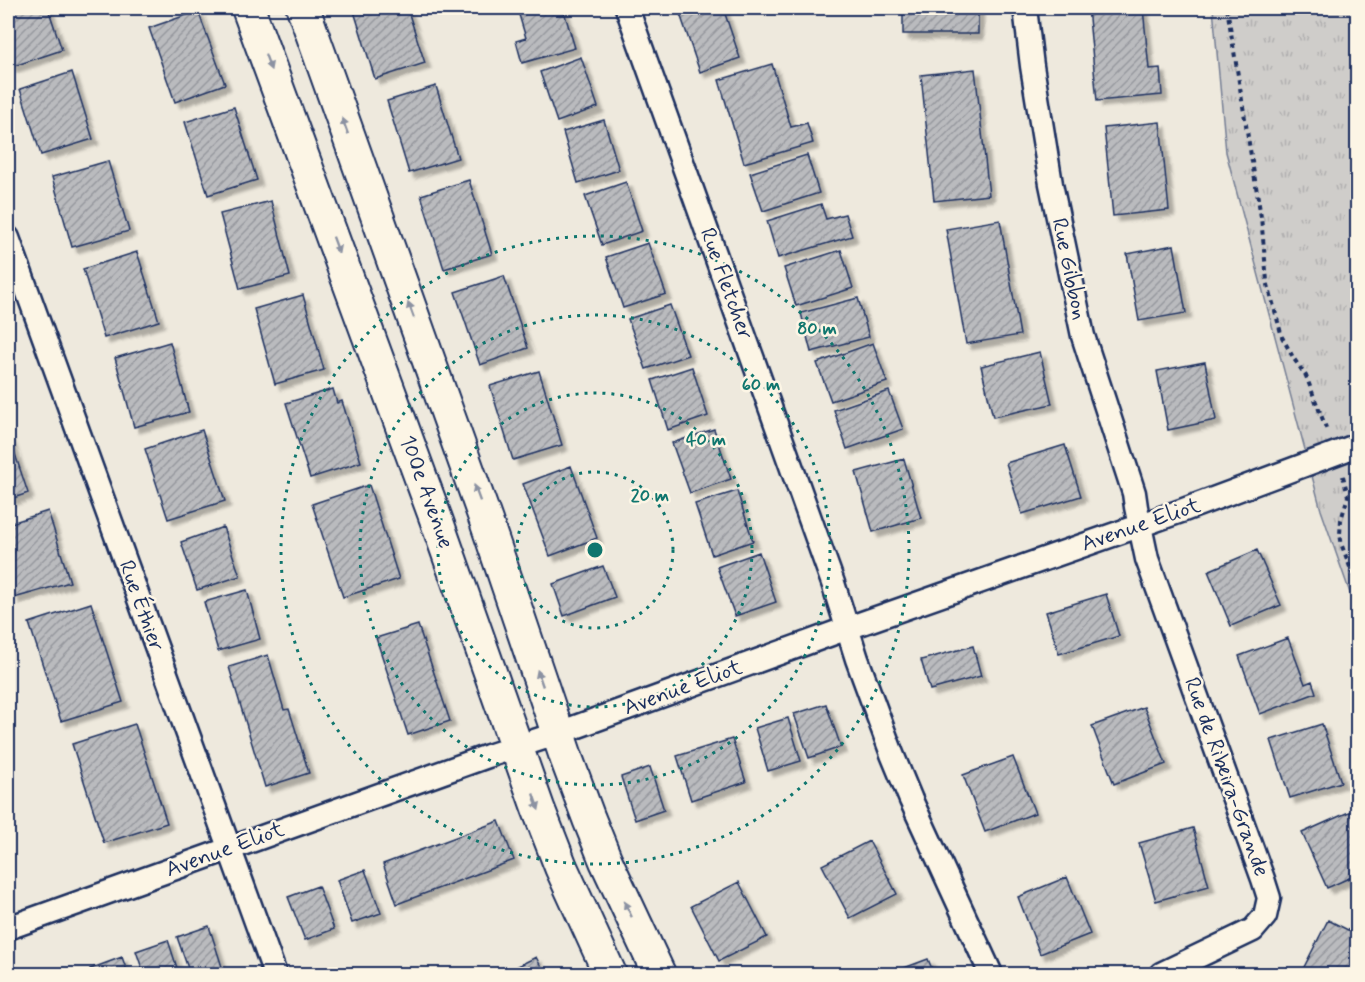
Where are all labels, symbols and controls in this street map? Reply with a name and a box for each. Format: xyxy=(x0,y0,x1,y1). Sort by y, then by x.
one-way arrow xyxy=(264,54,274,72)
one-way arrow xyxy=(340,117,350,135)
street label: Rue Gibbon xyxy=(1045,215,1093,323)
street label: Rue Fletcher xyxy=(693,224,759,344)
one-way arrow xyxy=(331,237,341,255)
one-way arrow xyxy=(405,300,415,318)
text: 80 m xyxy=(797,317,837,341)
text: 60 m xyxy=(742,373,780,397)
text: 40 m xyxy=(686,428,726,452)
street label: 100e Avenue xyxy=(393,431,459,553)
one-way arrow xyxy=(471,484,481,502)
text: 20 m xyxy=(631,484,669,508)
street label: Avenue Eliot xyxy=(1078,492,1204,558)
centre of rings xyxy=(585,540,605,560)
street label: Rue Éthier xyxy=(112,556,171,655)
street label: Avenue Eliot xyxy=(620,654,746,722)
one-way arrow xyxy=(534,669,544,687)
street label: Rue de Ribeira-Grande xyxy=(1177,674,1275,880)
one-way arrow xyxy=(532,793,542,811)
street label: Avenue Eliot xyxy=(162,816,288,884)
one-way arrow xyxy=(624,901,633,918)

